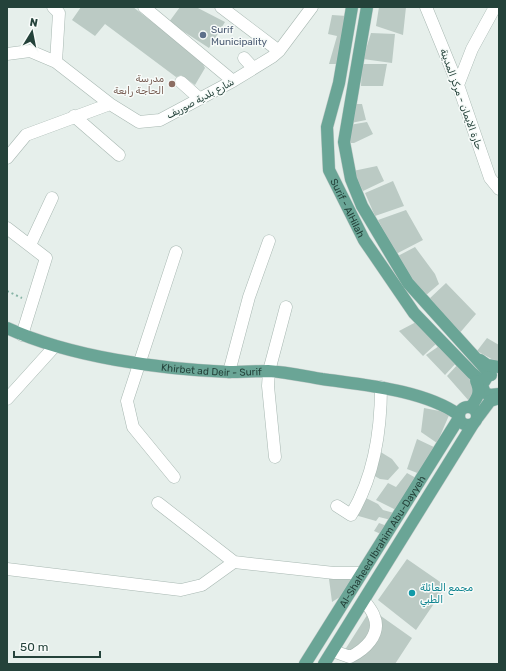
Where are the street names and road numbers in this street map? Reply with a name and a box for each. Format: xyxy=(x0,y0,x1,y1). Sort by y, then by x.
street label: حارة الايمان - مركز المدينة xyxy=(437,47,485,152)
street label: شارع بلدية صوريف xyxy=(165,76,237,123)
street label: Surif - AlHilah xyxy=(327,177,367,240)
street label: Khirbet ad Deir - Surif xyxy=(161,362,262,379)
street label: Al-Shaheed Ibrahim Abu-Dayyeh xyxy=(337,473,429,610)

